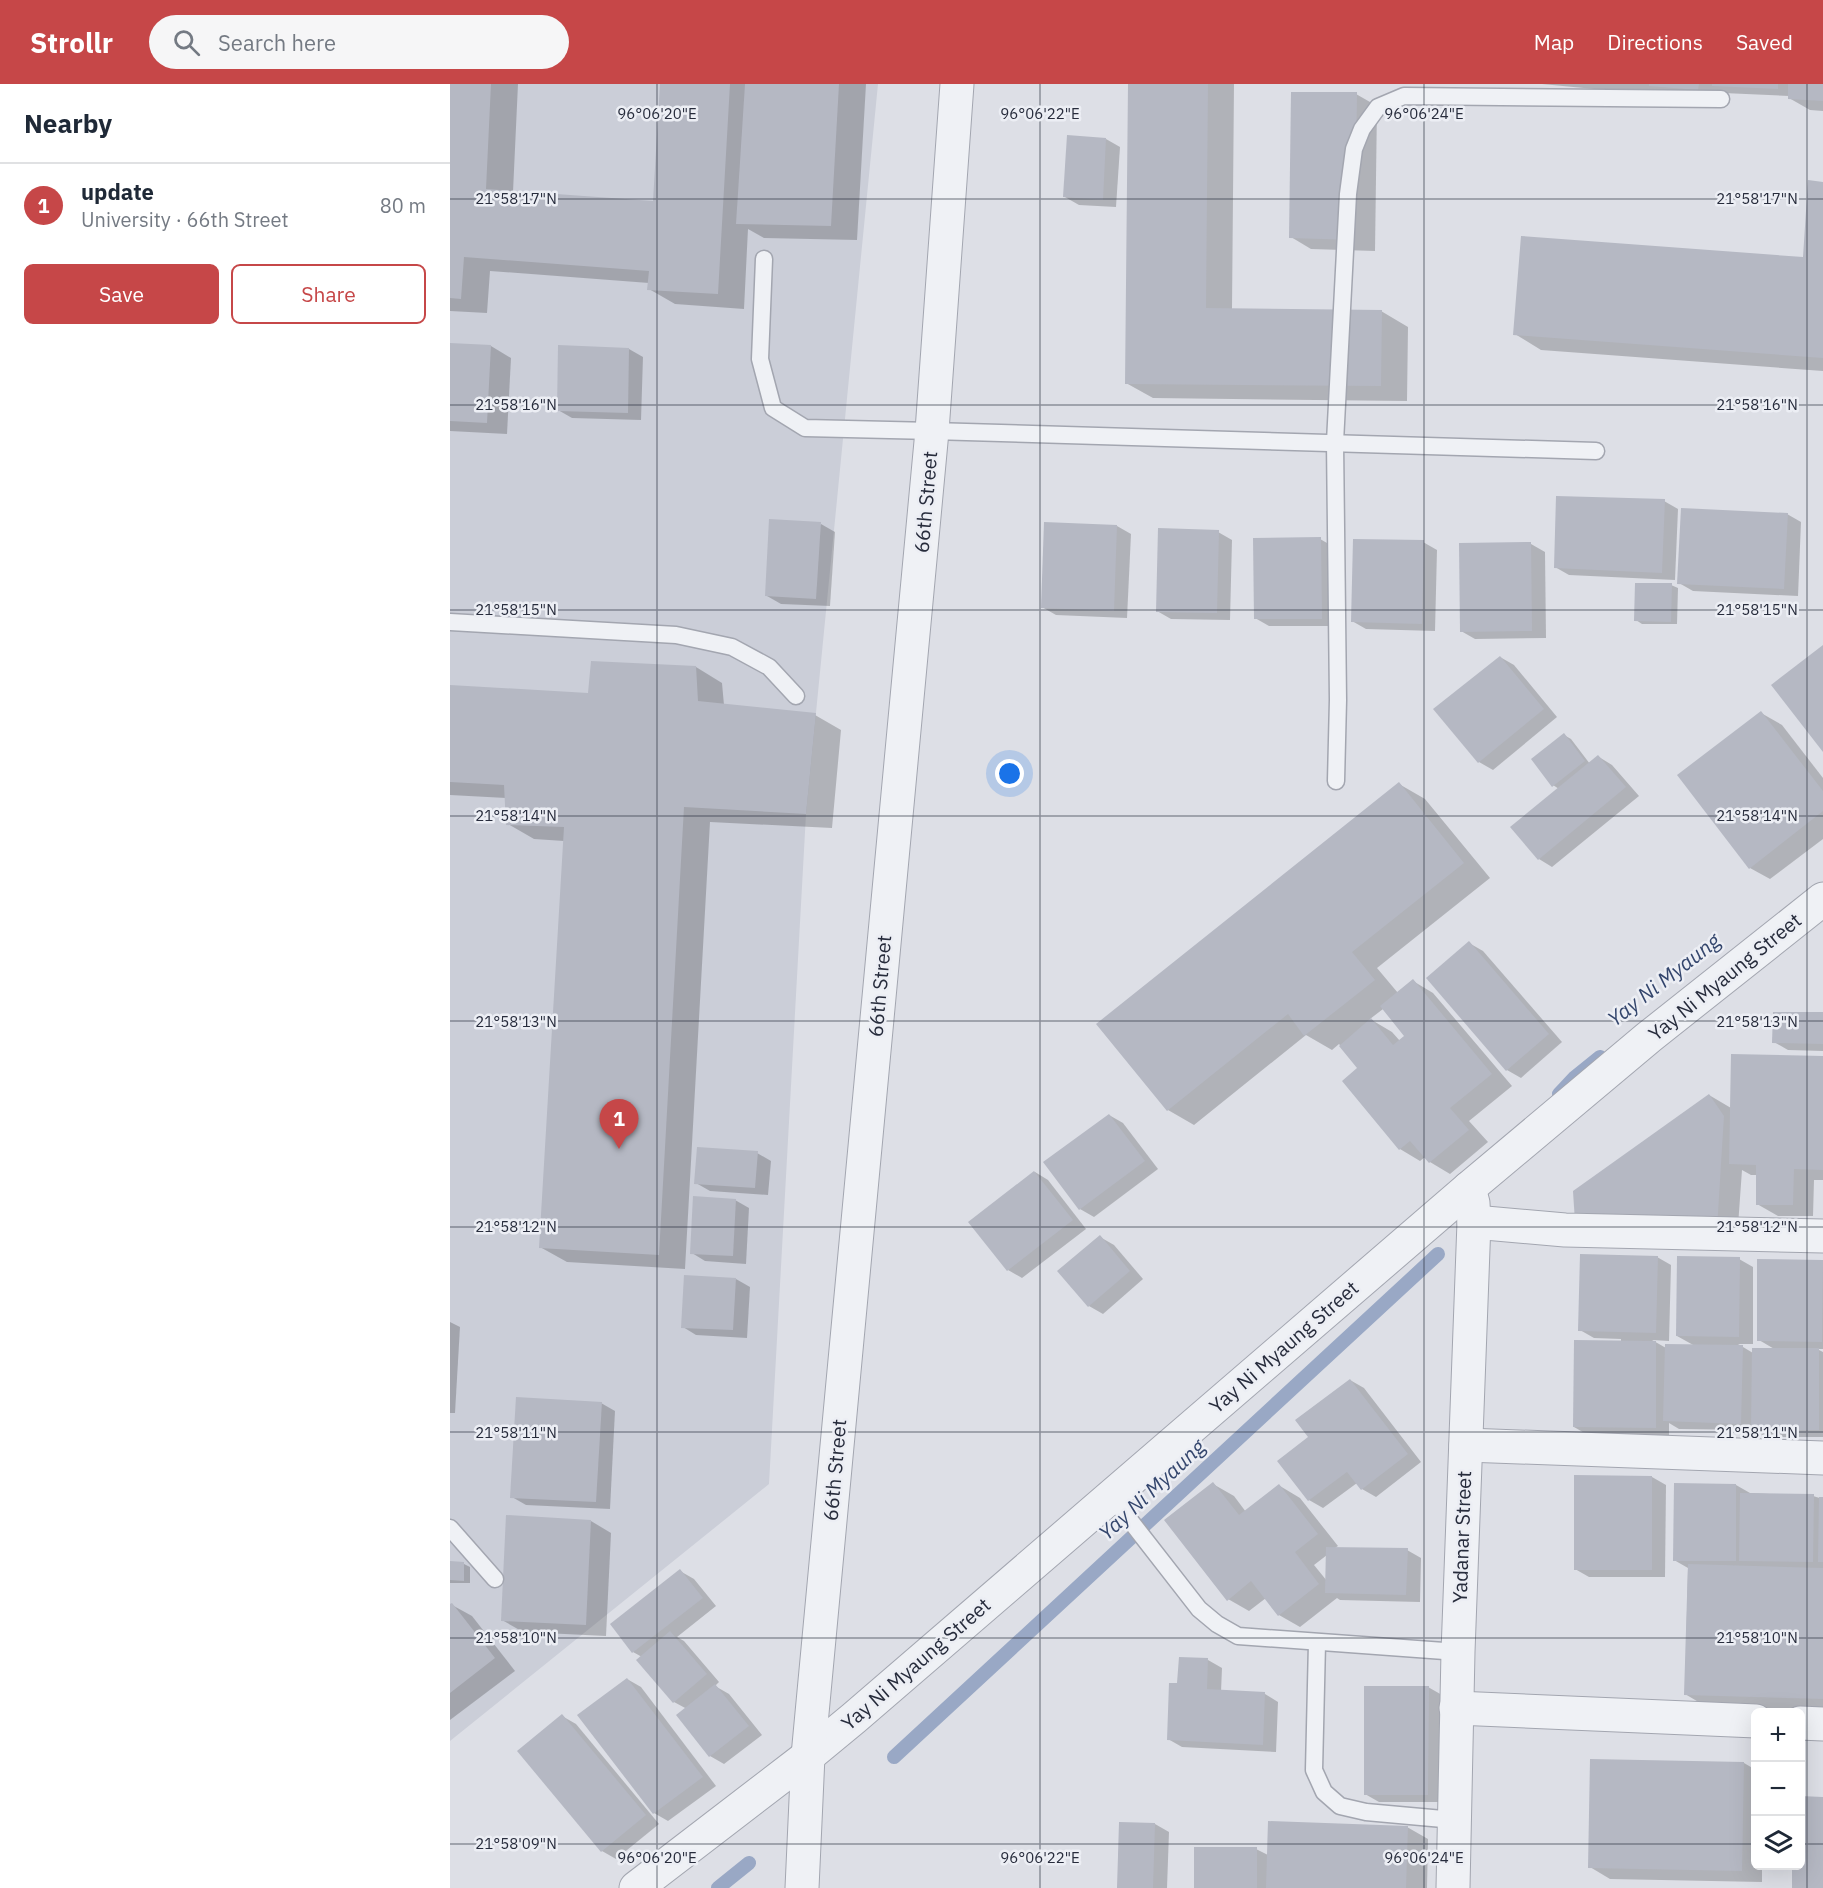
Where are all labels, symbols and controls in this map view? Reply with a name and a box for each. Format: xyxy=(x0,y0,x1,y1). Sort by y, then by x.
search box xyxy=(149,15,569,69)
text: Strollr xyxy=(30,24,113,61)
icon: search xyxy=(170,26,203,59)
text: Search here xyxy=(218,28,336,57)
text: Map xyxy=(1534,28,1574,56)
text: Directions xyxy=(1607,28,1703,56)
text: Saved xyxy=(1736,28,1793,56)
text: 96°06'20"E xyxy=(617,104,697,123)
text: 96°06'22"E xyxy=(1000,104,1080,123)
text: 96°06'24"E xyxy=(1384,104,1464,123)
text: Nearby xyxy=(24,106,112,140)
text: update xyxy=(81,177,154,206)
text: 21°58'17"N xyxy=(475,189,557,208)
text: 21°58'17"N xyxy=(1716,189,1798,208)
text: 1 xyxy=(38,192,50,219)
text: 80 m xyxy=(380,192,426,219)
text: University · 66th Street xyxy=(81,206,289,233)
button: Save xyxy=(24,264,219,324)
button: Share xyxy=(231,264,426,324)
text: 21°58'16"N xyxy=(475,395,557,414)
text: 21°58'16"N xyxy=(1716,395,1798,414)
street label: 66th Street xyxy=(908,450,943,554)
text: 21°58'15"N xyxy=(475,600,557,619)
text: 21°58'15"N xyxy=(1716,600,1798,619)
your location xyxy=(995,759,1024,788)
text: 21°58'14"N xyxy=(475,806,557,825)
text: 21°58'14"N xyxy=(1716,806,1798,825)
street label: Yay Ni Myaung Street xyxy=(1644,908,1806,1046)
water label: Yay Ni Myaung xyxy=(1603,928,1725,1032)
street label: 66th Street xyxy=(862,934,897,1038)
text: 21°58'13"N xyxy=(475,1012,557,1031)
text: 21°58'13"N xyxy=(1716,1012,1798,1031)
pin: 1 xyxy=(600,1100,638,1149)
text: 21°58'12"N xyxy=(475,1217,557,1236)
text: 21°58'12"N xyxy=(1716,1217,1798,1236)
street label: Yay Ni Myaung Street xyxy=(1203,1274,1364,1419)
street label: 66th Street xyxy=(817,1418,852,1522)
text: 21°58'11"N xyxy=(475,1423,557,1442)
text: 21°58'11"N xyxy=(1716,1423,1798,1442)
water label: Yay Ni Myaung xyxy=(1092,1432,1212,1546)
street label: Yadanar Street xyxy=(1446,1470,1477,1604)
street label: Yay Ni Myaung Street xyxy=(835,1591,996,1736)
text: 21°58'10"N xyxy=(475,1628,557,1647)
text: 21°58'10"N xyxy=(1716,1628,1798,1647)
map controls xyxy=(1751,1708,1805,1870)
button: + xyxy=(1751,1708,1805,1762)
button: − xyxy=(1751,1762,1805,1816)
button: layers xyxy=(1751,1816,1805,1870)
text: 21°58'09"N xyxy=(475,1834,557,1853)
text: 96°06'20"E xyxy=(617,1848,697,1867)
text: 96°06'22"E xyxy=(1000,1848,1080,1867)
text: 96°06'24"E xyxy=(1384,1848,1464,1867)

